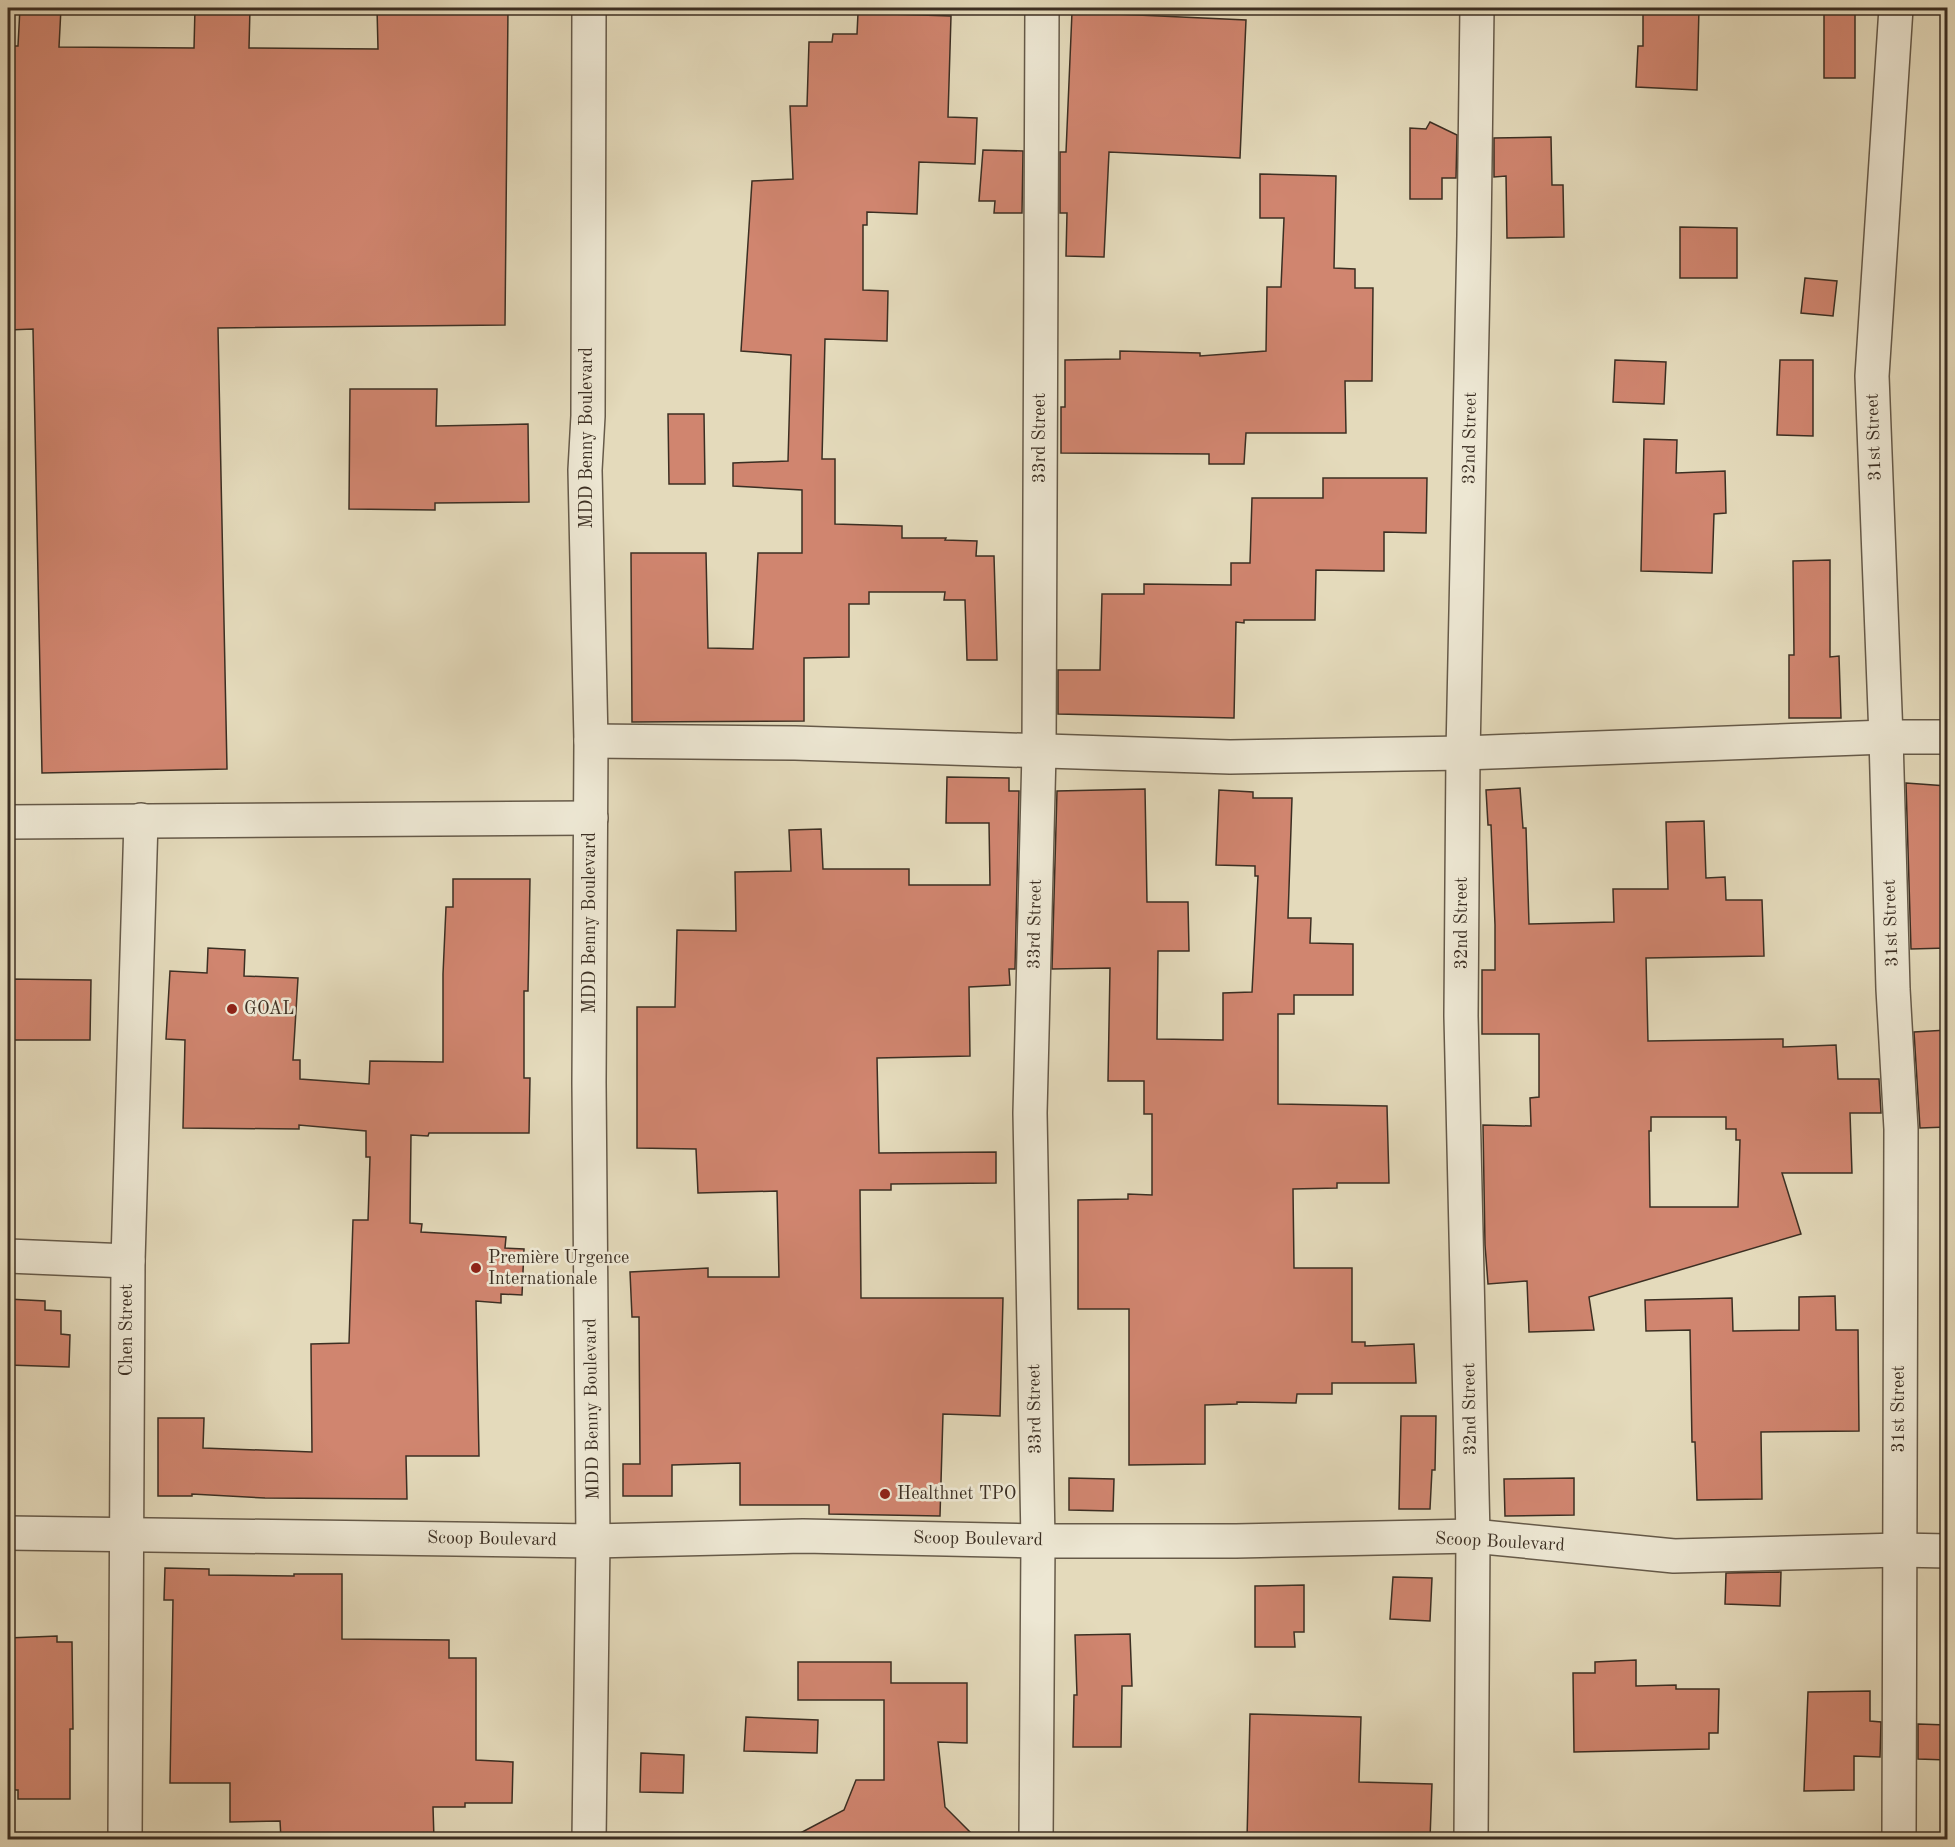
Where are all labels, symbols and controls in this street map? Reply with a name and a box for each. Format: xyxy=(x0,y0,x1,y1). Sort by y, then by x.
street label: MDD Benny Boulevard xyxy=(578,347,596,529)
street label: 32nd Street xyxy=(1460,391,1480,485)
street label: 33rd Street xyxy=(1031,393,1049,483)
street label: 31st Street xyxy=(1863,393,1885,481)
street label: MDD Benny Boulevard xyxy=(581,832,599,1014)
street label: 32nd Street xyxy=(1453,877,1471,969)
street label: 33rd Street xyxy=(1025,879,1045,969)
street label: 31st Street xyxy=(1880,879,1902,967)
place label: GOAL xyxy=(244,1000,294,1018)
marker: GOAL xyxy=(225,1002,239,1016)
place label: Première Urgence Internationale xyxy=(488,1249,629,1288)
marker: Première Urgence Internationale xyxy=(469,1261,483,1275)
street label: Chen Street xyxy=(118,1284,136,1376)
street label: MDD Benny Boulevard xyxy=(581,1318,603,1500)
street label: 32nd Street xyxy=(1460,1362,1480,1456)
street label: 33rd Street xyxy=(1025,1364,1045,1454)
street label: 31st Street xyxy=(1890,1365,1908,1453)
place label: Healthnet TPO xyxy=(897,1485,1016,1503)
marker: Healthnet TPO xyxy=(878,1487,892,1501)
street label: Scoop Boulevard xyxy=(427,1529,557,1549)
street label: Scoop Boulevard xyxy=(913,1529,1043,1549)
street label: Scoop Boulevard xyxy=(1435,1530,1565,1554)

